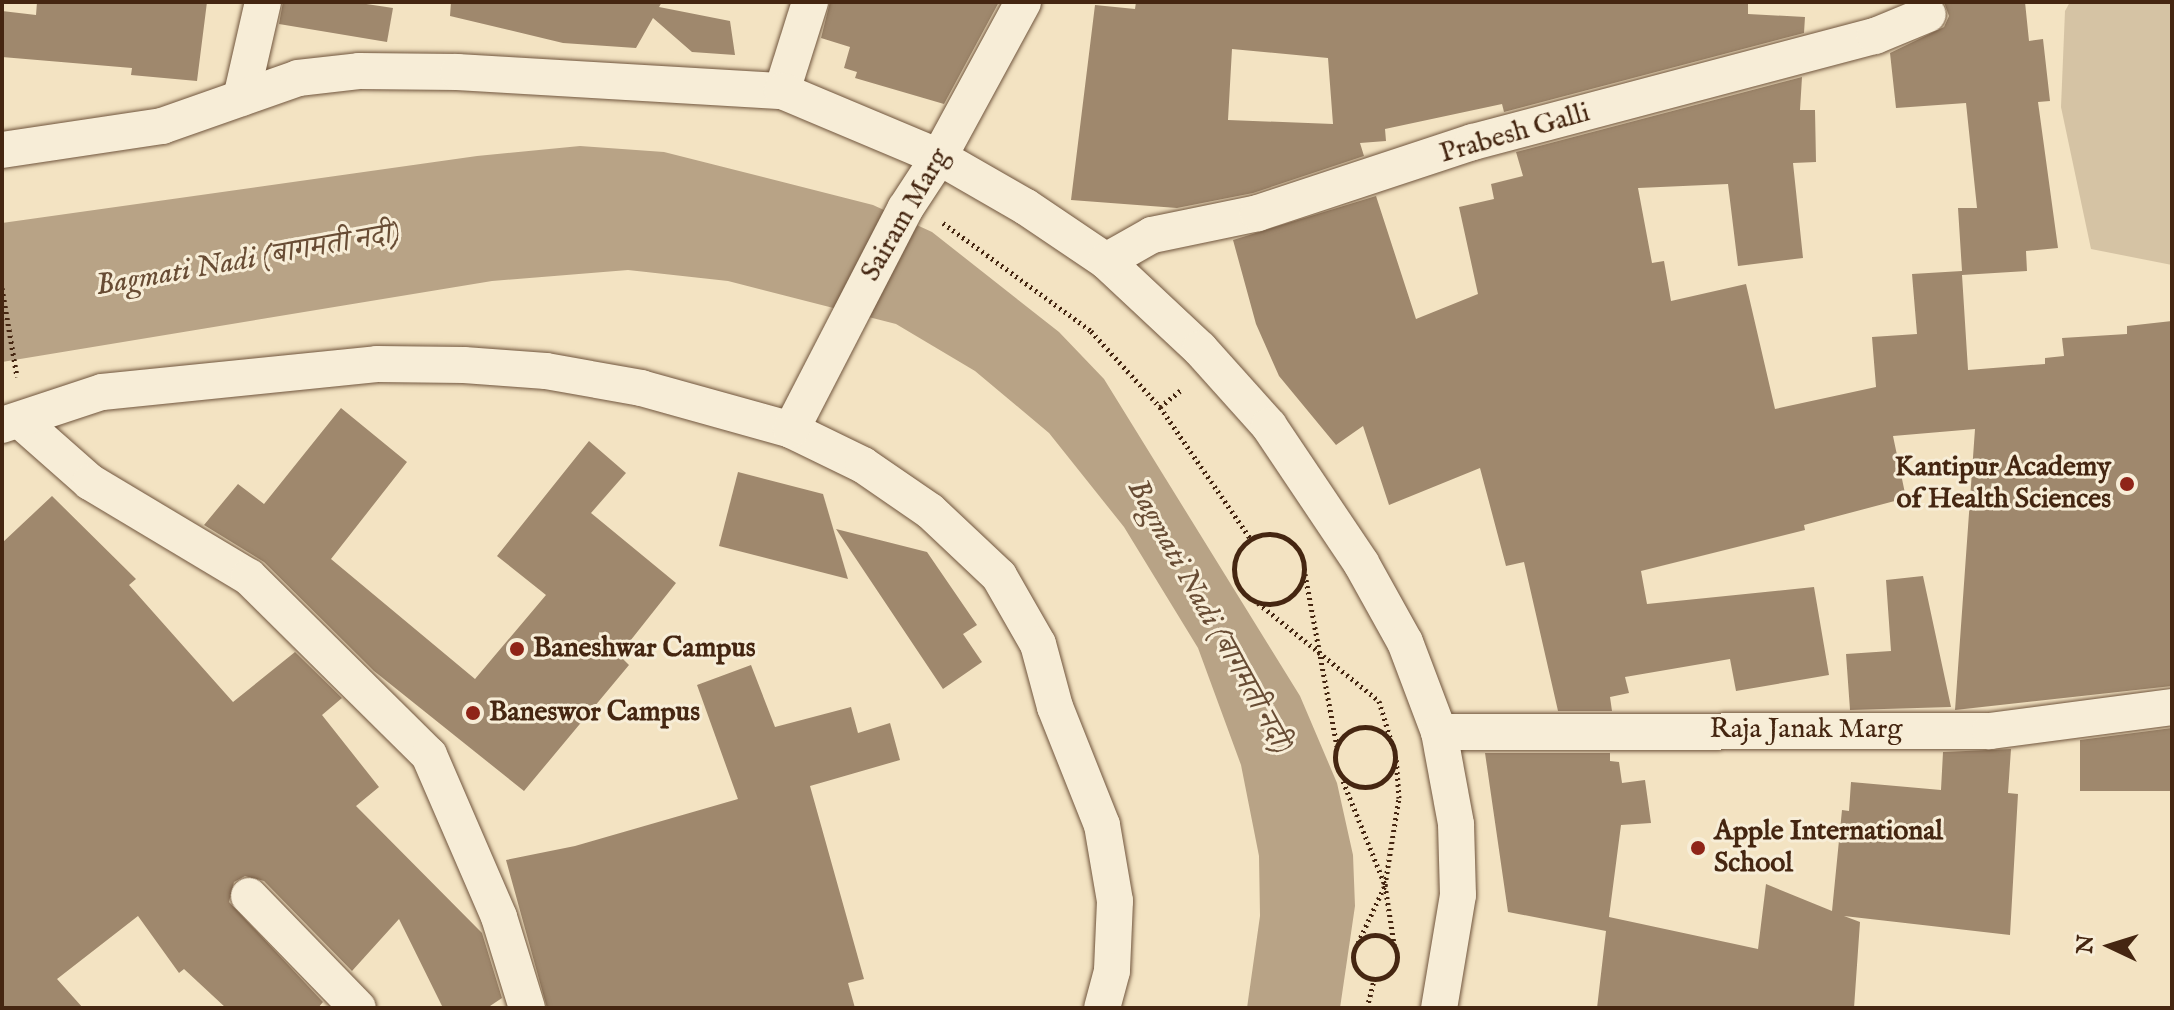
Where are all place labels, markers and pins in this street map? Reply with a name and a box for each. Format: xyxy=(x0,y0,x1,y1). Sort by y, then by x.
place label: Kantipur Academy of Health Sciences xyxy=(1895,451,2111,517)
marker: Kantipur Academy of Health Sciences xyxy=(2118,475,2136,493)
place label: Baneshwar Campus xyxy=(533,632,756,666)
marker: Baneshwar Campus xyxy=(508,640,526,658)
place label: Baneswor Campus xyxy=(489,696,700,730)
marker: Baneswor Campus xyxy=(464,704,482,722)
place label: Apple International School xyxy=(1714,815,1943,881)
marker: Apple International School xyxy=(1689,839,1707,857)

